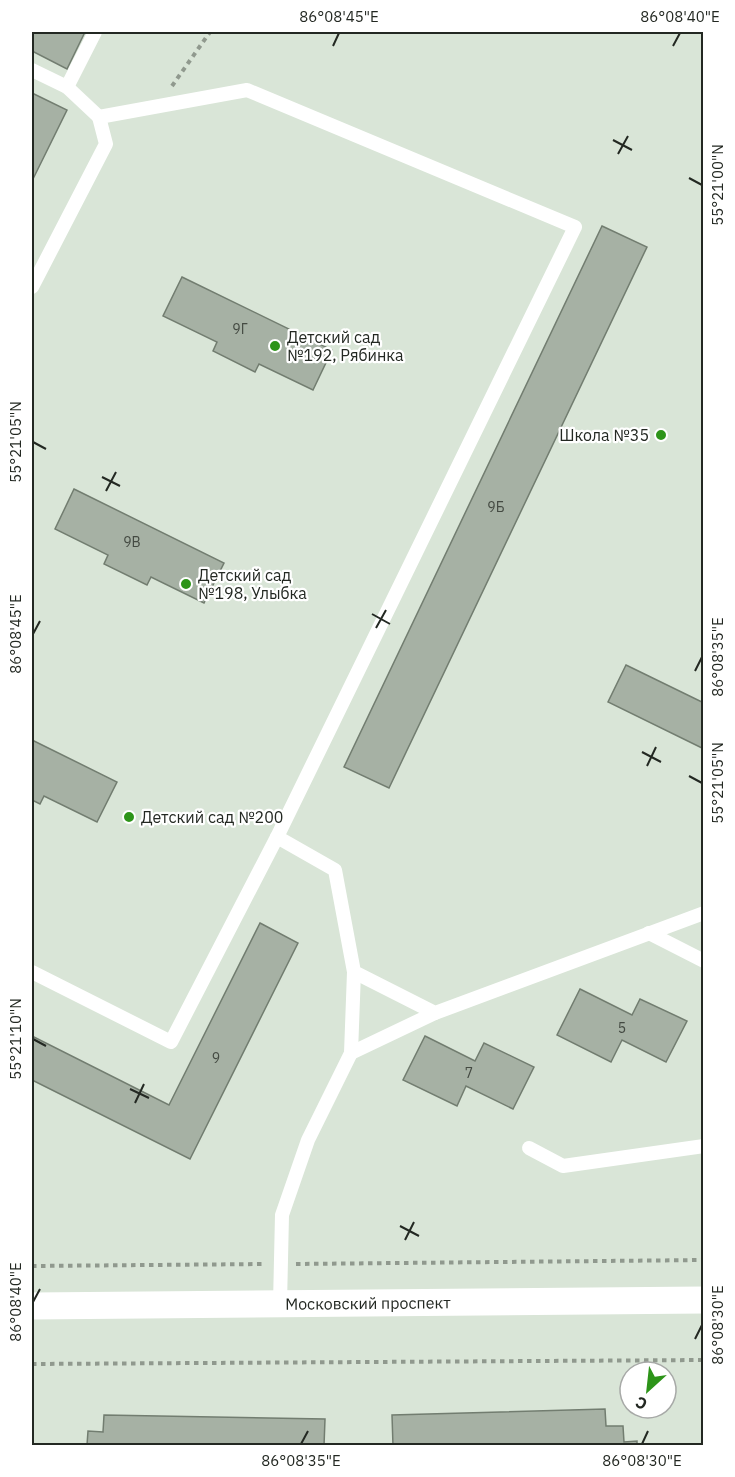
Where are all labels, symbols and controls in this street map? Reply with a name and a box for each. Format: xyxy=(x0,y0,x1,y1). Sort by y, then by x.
text: 86°08'45"E xyxy=(299,7,379,26)
text: 86°08'40"E xyxy=(640,7,720,26)
text: 55°21'00"N xyxy=(708,144,727,226)
house number: 9Г xyxy=(232,320,248,338)
place label: Детский сад №192, Рябинка xyxy=(287,327,404,365)
marker: Детский сад №192, Рябинка xyxy=(268,339,282,353)
text: 55°21'05"N xyxy=(6,401,25,483)
place label: Школа №35 xyxy=(559,425,649,445)
marker: Школа №35 xyxy=(654,428,668,442)
house number: 9Б xyxy=(487,498,505,516)
house number: 9В xyxy=(123,533,141,551)
place label: Детский сад №198, Улыбка xyxy=(198,565,307,603)
marker: Детский сад №198, Улыбка xyxy=(179,577,193,591)
text: 86°08'45"E xyxy=(6,594,25,674)
text: 86°08'35"E xyxy=(708,617,727,697)
text: 55°21'05"N xyxy=(708,742,727,824)
place label: Детский сад №200 xyxy=(141,807,283,827)
marker: Детский сад №200 xyxy=(122,810,136,824)
text: 55°21'10"N xyxy=(6,998,25,1080)
house number: 5 xyxy=(618,1019,626,1037)
house number: 9 xyxy=(212,1049,220,1067)
house number: 7 xyxy=(465,1064,473,1082)
text: 86°08'40"E xyxy=(6,1262,25,1342)
text: 86°08'30"E xyxy=(708,1285,727,1365)
street label: Московский проспект xyxy=(285,1292,451,1314)
north arrow xyxy=(618,1360,678,1420)
text: С xyxy=(632,1392,650,1415)
text: 86°08'35"E xyxy=(261,1451,341,1470)
text: 86°08'30"E xyxy=(602,1451,682,1470)

